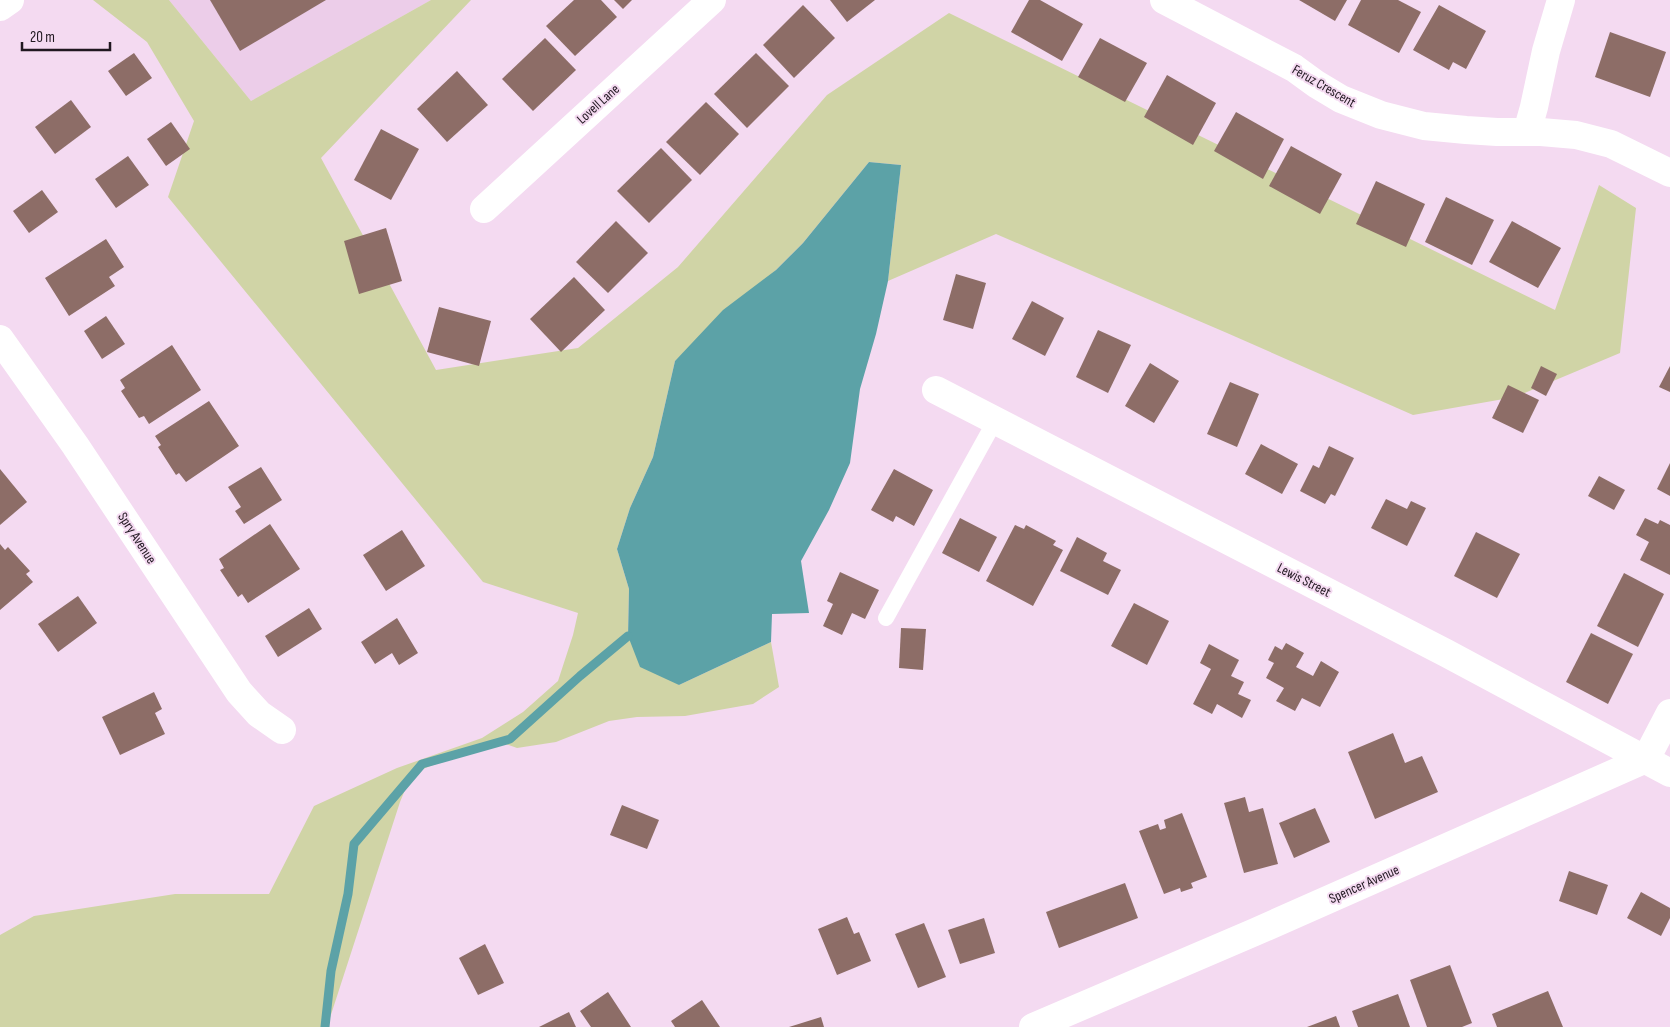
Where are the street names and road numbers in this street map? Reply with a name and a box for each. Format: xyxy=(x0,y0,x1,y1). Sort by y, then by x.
street label: Feruz Crescent xyxy=(1289,61,1359,111)
street label: Lovell Lane xyxy=(573,81,623,127)
street label: Spry Avenue xyxy=(114,509,160,567)
street label: Lewis Street xyxy=(1274,559,1334,601)
street label: Spencer Avenue xyxy=(1326,861,1402,907)

